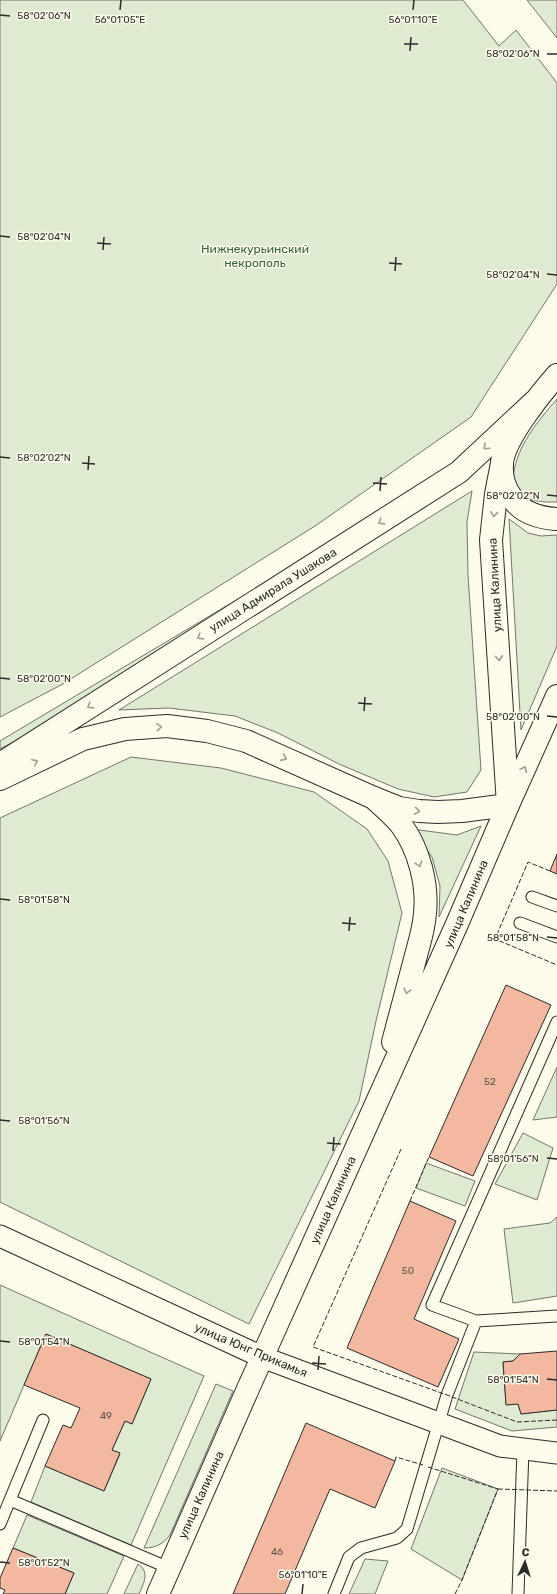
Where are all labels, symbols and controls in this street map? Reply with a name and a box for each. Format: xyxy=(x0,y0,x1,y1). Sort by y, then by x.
text: 58°02'06"N xyxy=(17,10,71,22)
text: 56°01'05"E xyxy=(95,14,145,26)
text: 56°01'10"E xyxy=(388,14,438,26)
text: 58°02'06"N xyxy=(486,48,540,60)
text: 58°02'04"N xyxy=(17,231,71,243)
park label: Нижнекурьинский некрополь xyxy=(201,242,309,270)
text: 58°02'04"N xyxy=(486,269,540,281)
one-way arrow xyxy=(483,442,491,449)
text: 58°02'02"N xyxy=(17,452,71,464)
text: 58°02'02"N xyxy=(486,490,540,502)
one-way arrow xyxy=(489,511,498,517)
one-way arrow xyxy=(378,517,385,524)
street label: улица Калинина xyxy=(486,537,504,633)
street label: улица Адмирала Ушакова xyxy=(207,545,339,635)
one-way arrow xyxy=(197,632,204,639)
one-way arrow xyxy=(494,655,503,661)
text: 58°02'00"N xyxy=(17,673,71,685)
one-way arrow xyxy=(87,702,94,709)
text: 58°02'00"N xyxy=(486,711,540,723)
one-way arrow xyxy=(156,722,162,731)
one-way arrow xyxy=(279,753,287,761)
one-way arrow xyxy=(31,759,38,767)
one-way arrow xyxy=(519,766,527,774)
one-way arrow xyxy=(414,806,420,815)
street label: улица Калинина xyxy=(441,858,491,950)
one-way arrow xyxy=(414,860,423,867)
text: 58°01'58"N xyxy=(18,894,70,906)
text: 58°01'58"N xyxy=(487,932,539,944)
one-way arrow xyxy=(403,987,411,994)
house number: 52 xyxy=(484,1076,496,1088)
text: 58°01'56"N xyxy=(18,1115,70,1127)
text: 58°01'56"N xyxy=(487,1153,539,1165)
street label: улица Калинина xyxy=(307,1154,359,1246)
house number: 50 xyxy=(402,1265,414,1277)
street label: улица Юнг Прикамья xyxy=(193,1320,309,1380)
text: 58°01'54"N xyxy=(18,1336,70,1348)
text: 58°01'54"N xyxy=(487,1374,539,1386)
house number: 49 xyxy=(100,1410,112,1422)
street label: улица Калинина xyxy=(175,1449,227,1541)
north arrow xyxy=(505,1542,545,1582)
house number: 46 xyxy=(271,1546,283,1558)
text: С xyxy=(521,1546,530,1559)
text: 58°01'52"N xyxy=(18,1557,70,1569)
text: 56°01'10"E xyxy=(278,1569,328,1581)

